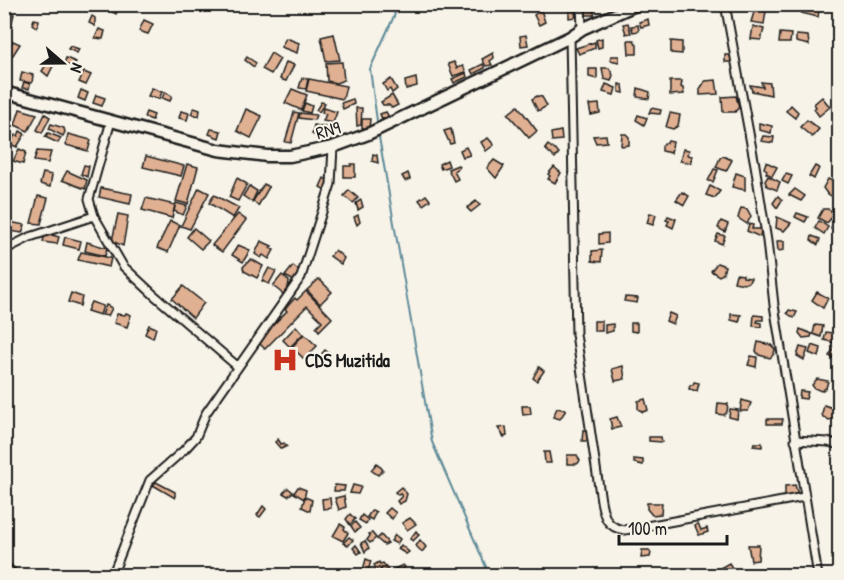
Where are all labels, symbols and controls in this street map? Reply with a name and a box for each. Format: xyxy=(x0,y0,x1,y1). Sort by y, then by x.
north arrow xyxy=(33,33,93,93)
text: N xyxy=(65,60,89,76)
street label: RN9 xyxy=(313,115,344,145)
hospital icon: CDS Muzitida xyxy=(270,345,300,375)
place label: CDS Muzitida xyxy=(305,348,391,373)
scale bar xyxy=(619,508,727,546)
text: 100 m xyxy=(628,516,667,541)

